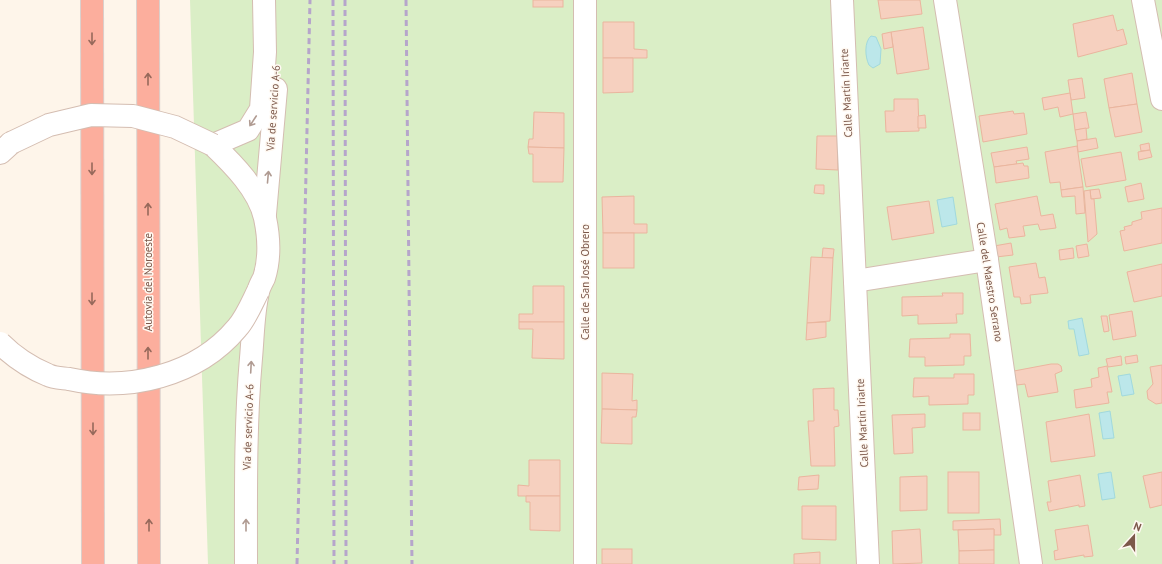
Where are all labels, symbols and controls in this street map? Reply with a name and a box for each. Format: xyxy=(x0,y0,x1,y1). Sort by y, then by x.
one-way arrow xyxy=(88,32,96,45)
street label: Calle Martín Iriarte xyxy=(837,48,855,138)
street label: Vía de servicio A-6 xyxy=(263,65,283,152)
one-way arrow xyxy=(144,73,152,86)
one-way arrow xyxy=(249,115,257,127)
one-way arrow xyxy=(88,162,96,175)
one-way arrow xyxy=(264,171,272,184)
one-way arrow xyxy=(144,203,152,216)
street label: Calle del Maestro Serrano xyxy=(974,221,1006,343)
street label: Calle de San José Obrero xyxy=(578,224,592,340)
street label: Autovía del Noroeste xyxy=(141,232,155,331)
one-way arrow xyxy=(88,292,96,305)
one-way arrow xyxy=(144,347,152,360)
one-way arrow xyxy=(247,361,254,374)
street label: Calle Martín Iriarte xyxy=(853,378,871,468)
street label: Vía de servicio A-6 xyxy=(239,384,256,471)
one-way arrow xyxy=(89,422,97,435)
north arrow xyxy=(1114,516,1154,556)
one-way arrow xyxy=(145,519,153,532)
one-way arrow xyxy=(242,519,250,532)
text: N xyxy=(1132,519,1143,534)

